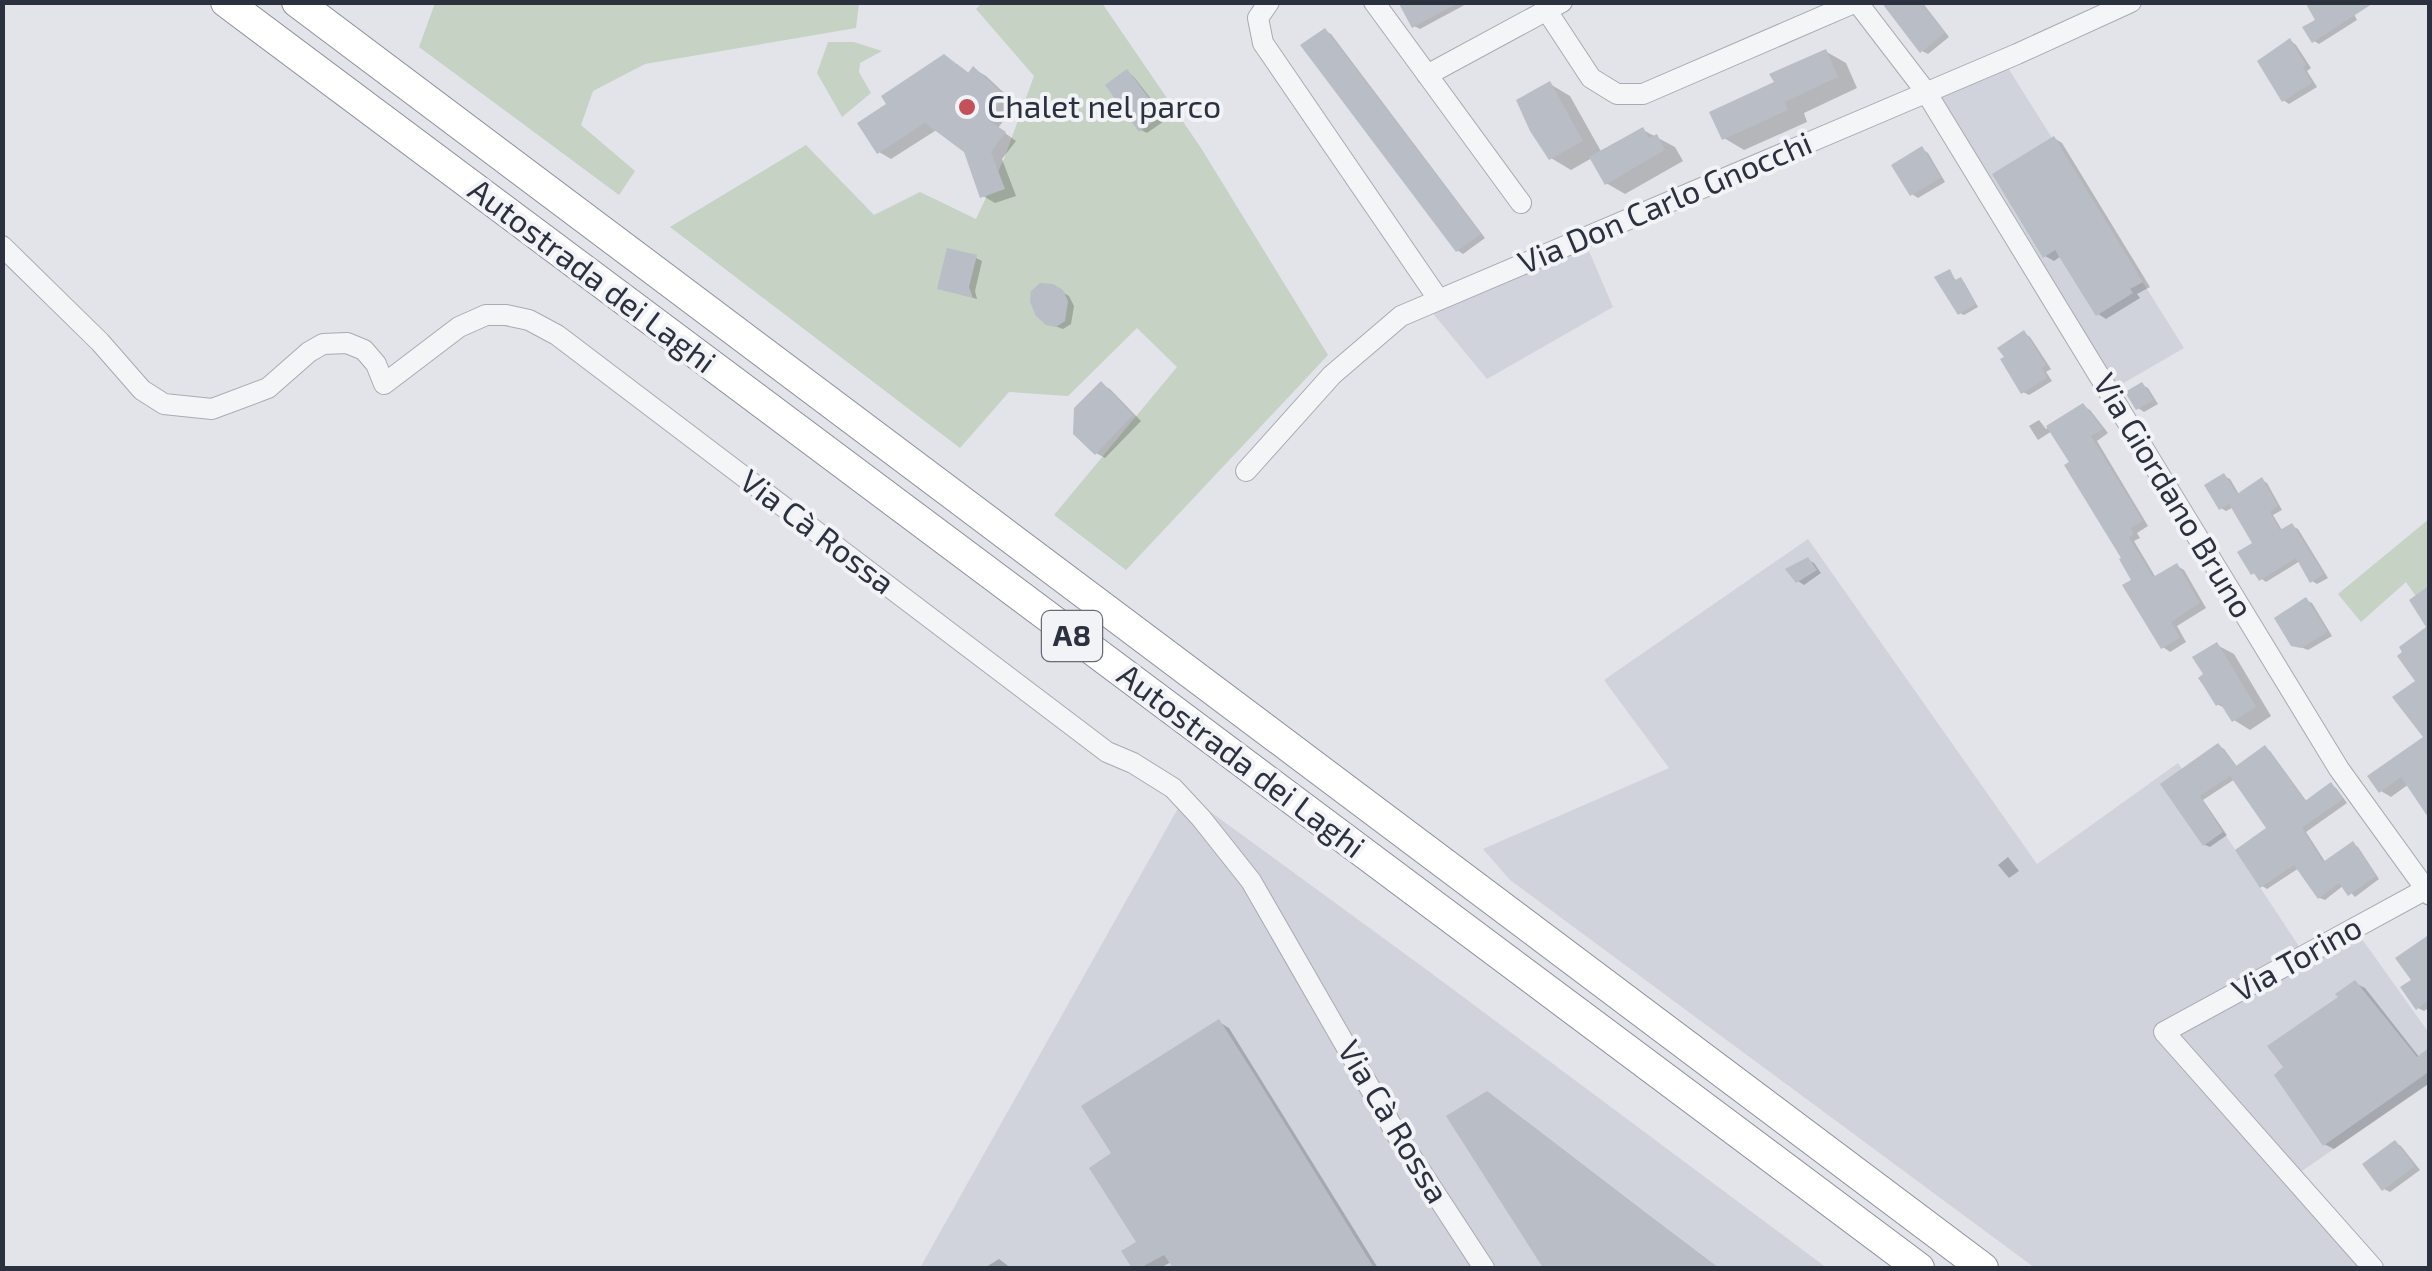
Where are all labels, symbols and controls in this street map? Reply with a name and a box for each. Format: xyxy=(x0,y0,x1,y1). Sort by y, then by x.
place label: Chalet nel parco xyxy=(987,86,1221,124)
marker: Chalet nel parco xyxy=(956,96,978,118)
street label: Via Don Carlo Gnocchi xyxy=(1512,122,1817,280)
street label: Autostrada dei Laghi xyxy=(462,169,724,380)
street label: Via Giordano Bruno xyxy=(2087,366,2263,624)
street label: Via Cà Rossa xyxy=(734,460,903,601)
road number: A8 xyxy=(1042,611,1102,661)
street label: Autostrada dei Laghi xyxy=(1111,654,1373,865)
street label: Via Torino xyxy=(2225,906,2367,1008)
street label: Via Cà Rossa xyxy=(1331,1033,1458,1209)

